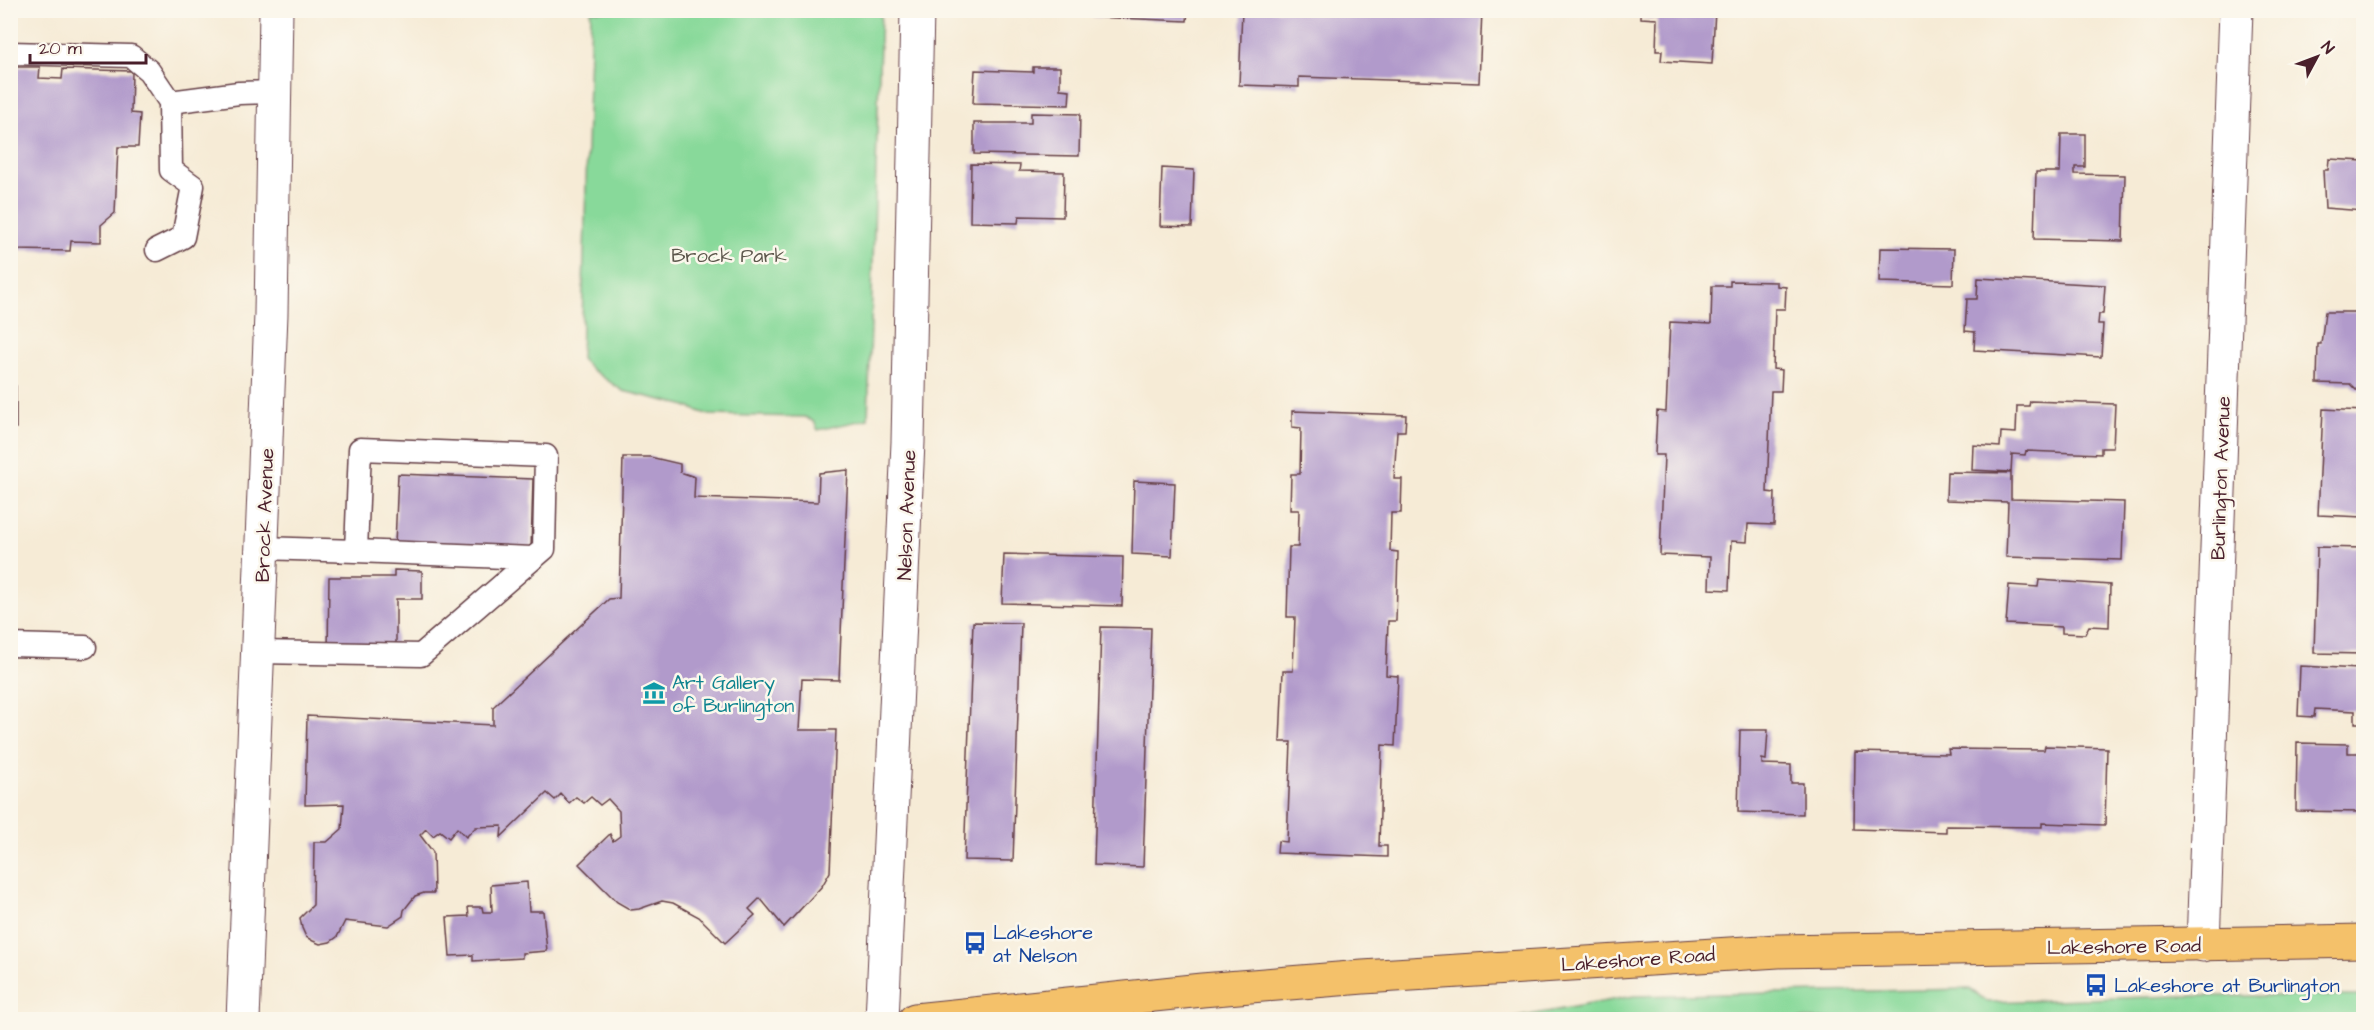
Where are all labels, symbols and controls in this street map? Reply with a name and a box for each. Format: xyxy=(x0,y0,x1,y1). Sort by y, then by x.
scale bar xyxy=(30,27,146,65)
north arrow xyxy=(2287,27,2347,87)
text: 20 m xyxy=(39,36,82,61)
text: N xyxy=(2316,37,2339,59)
park label: Brock Park xyxy=(671,242,787,270)
street label: Burlington Avenue xyxy=(2204,395,2239,561)
street label: Brock Avenue xyxy=(249,447,281,583)
street label: Nelson Avenue xyxy=(891,449,923,581)
place label: Art Gallery of Burlington xyxy=(672,669,794,721)
museum icon: Art Gallery of Burlington xyxy=(641,680,667,706)
place label: Lakeshore at Nelson xyxy=(993,919,1093,970)
bus stop icon: Lakeshore at Nelson xyxy=(962,930,988,956)
street label: Lakeshore Road xyxy=(2047,932,2201,962)
street label: Lakeshore Road xyxy=(1560,941,1716,979)
bus stop icon: Lakeshore at Burlington xyxy=(2083,972,2109,998)
place label: Lakeshore at Burlington xyxy=(2114,972,2340,1001)

